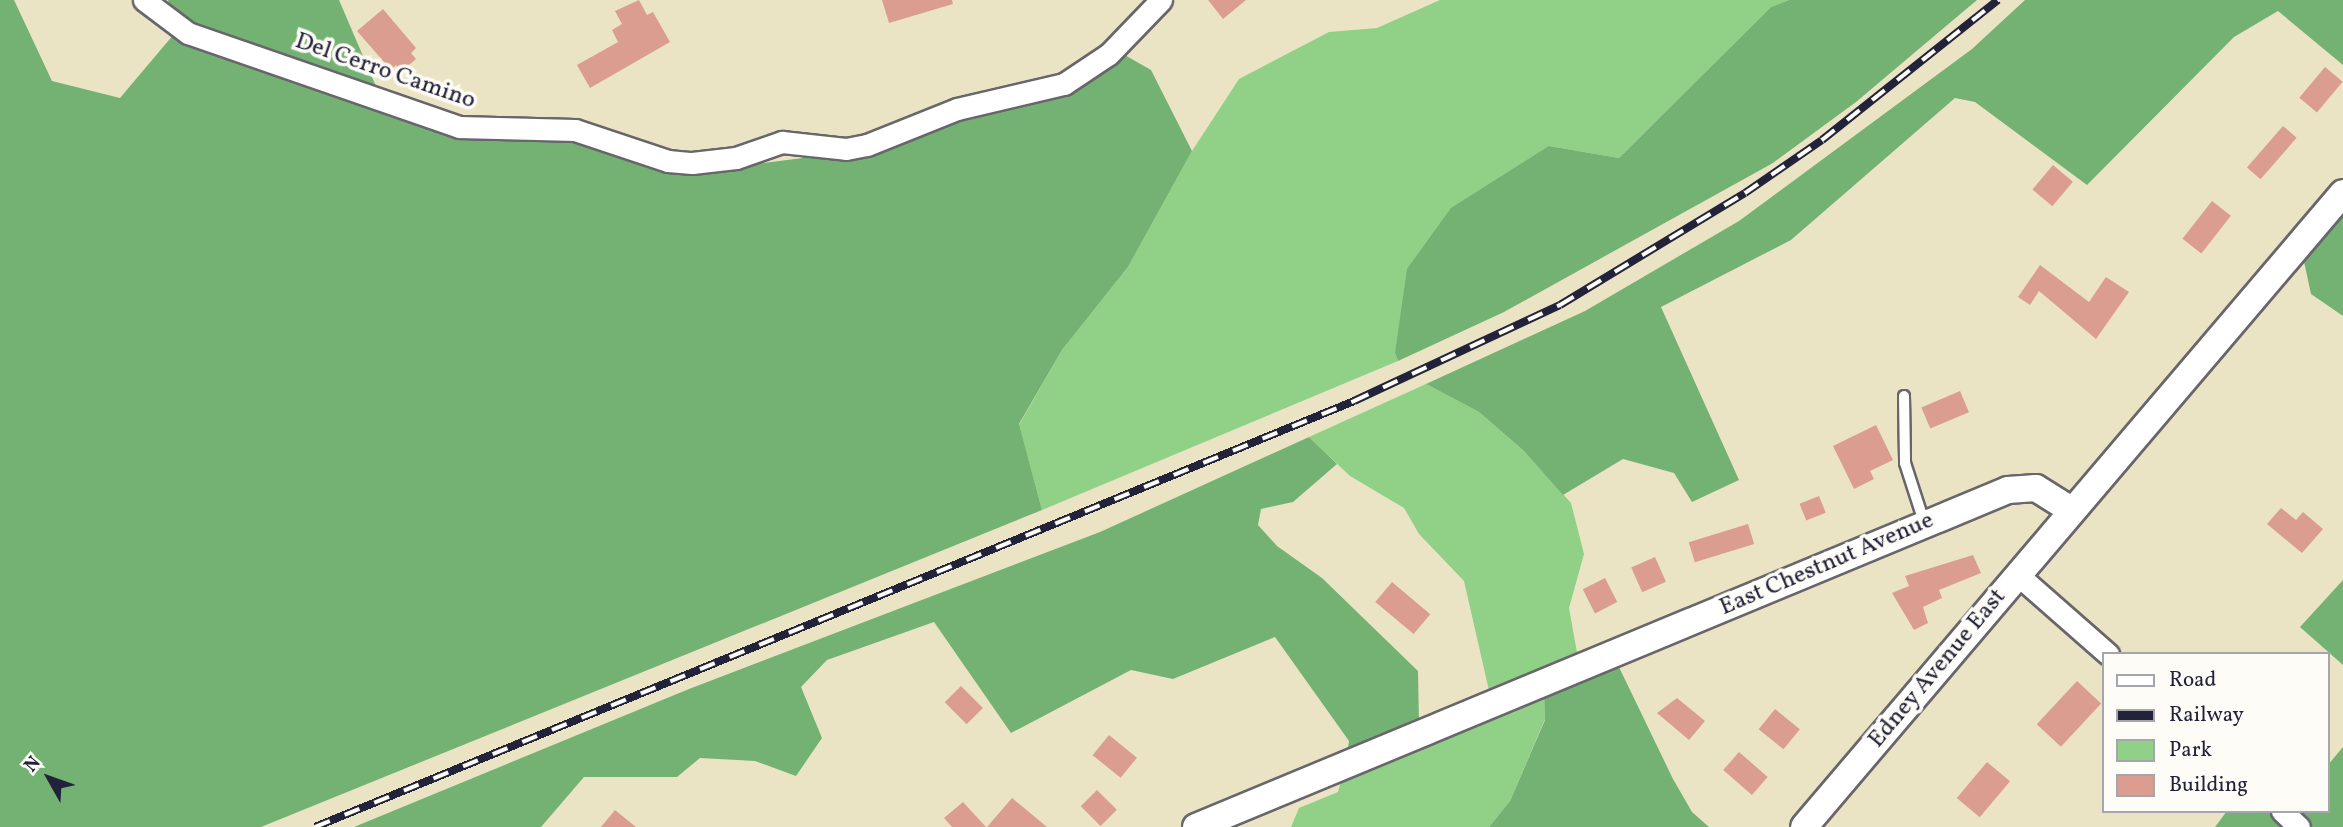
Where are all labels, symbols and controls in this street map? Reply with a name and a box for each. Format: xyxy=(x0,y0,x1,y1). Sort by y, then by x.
street label: Del Cerro Camino xyxy=(291,28,479,116)
street label: East Chestnut Avenue xyxy=(1716,507,1938,623)
street label: Edney Avenue East xyxy=(1863,583,2013,755)
legend xyxy=(2102,652,2329,813)
text: Road xyxy=(2169,666,2216,695)
text: Railway xyxy=(2169,701,2244,730)
text: Park xyxy=(2169,736,2212,765)
north arrow xyxy=(14,743,84,813)
text: N xyxy=(19,751,47,778)
text: Building xyxy=(2169,771,2248,800)

